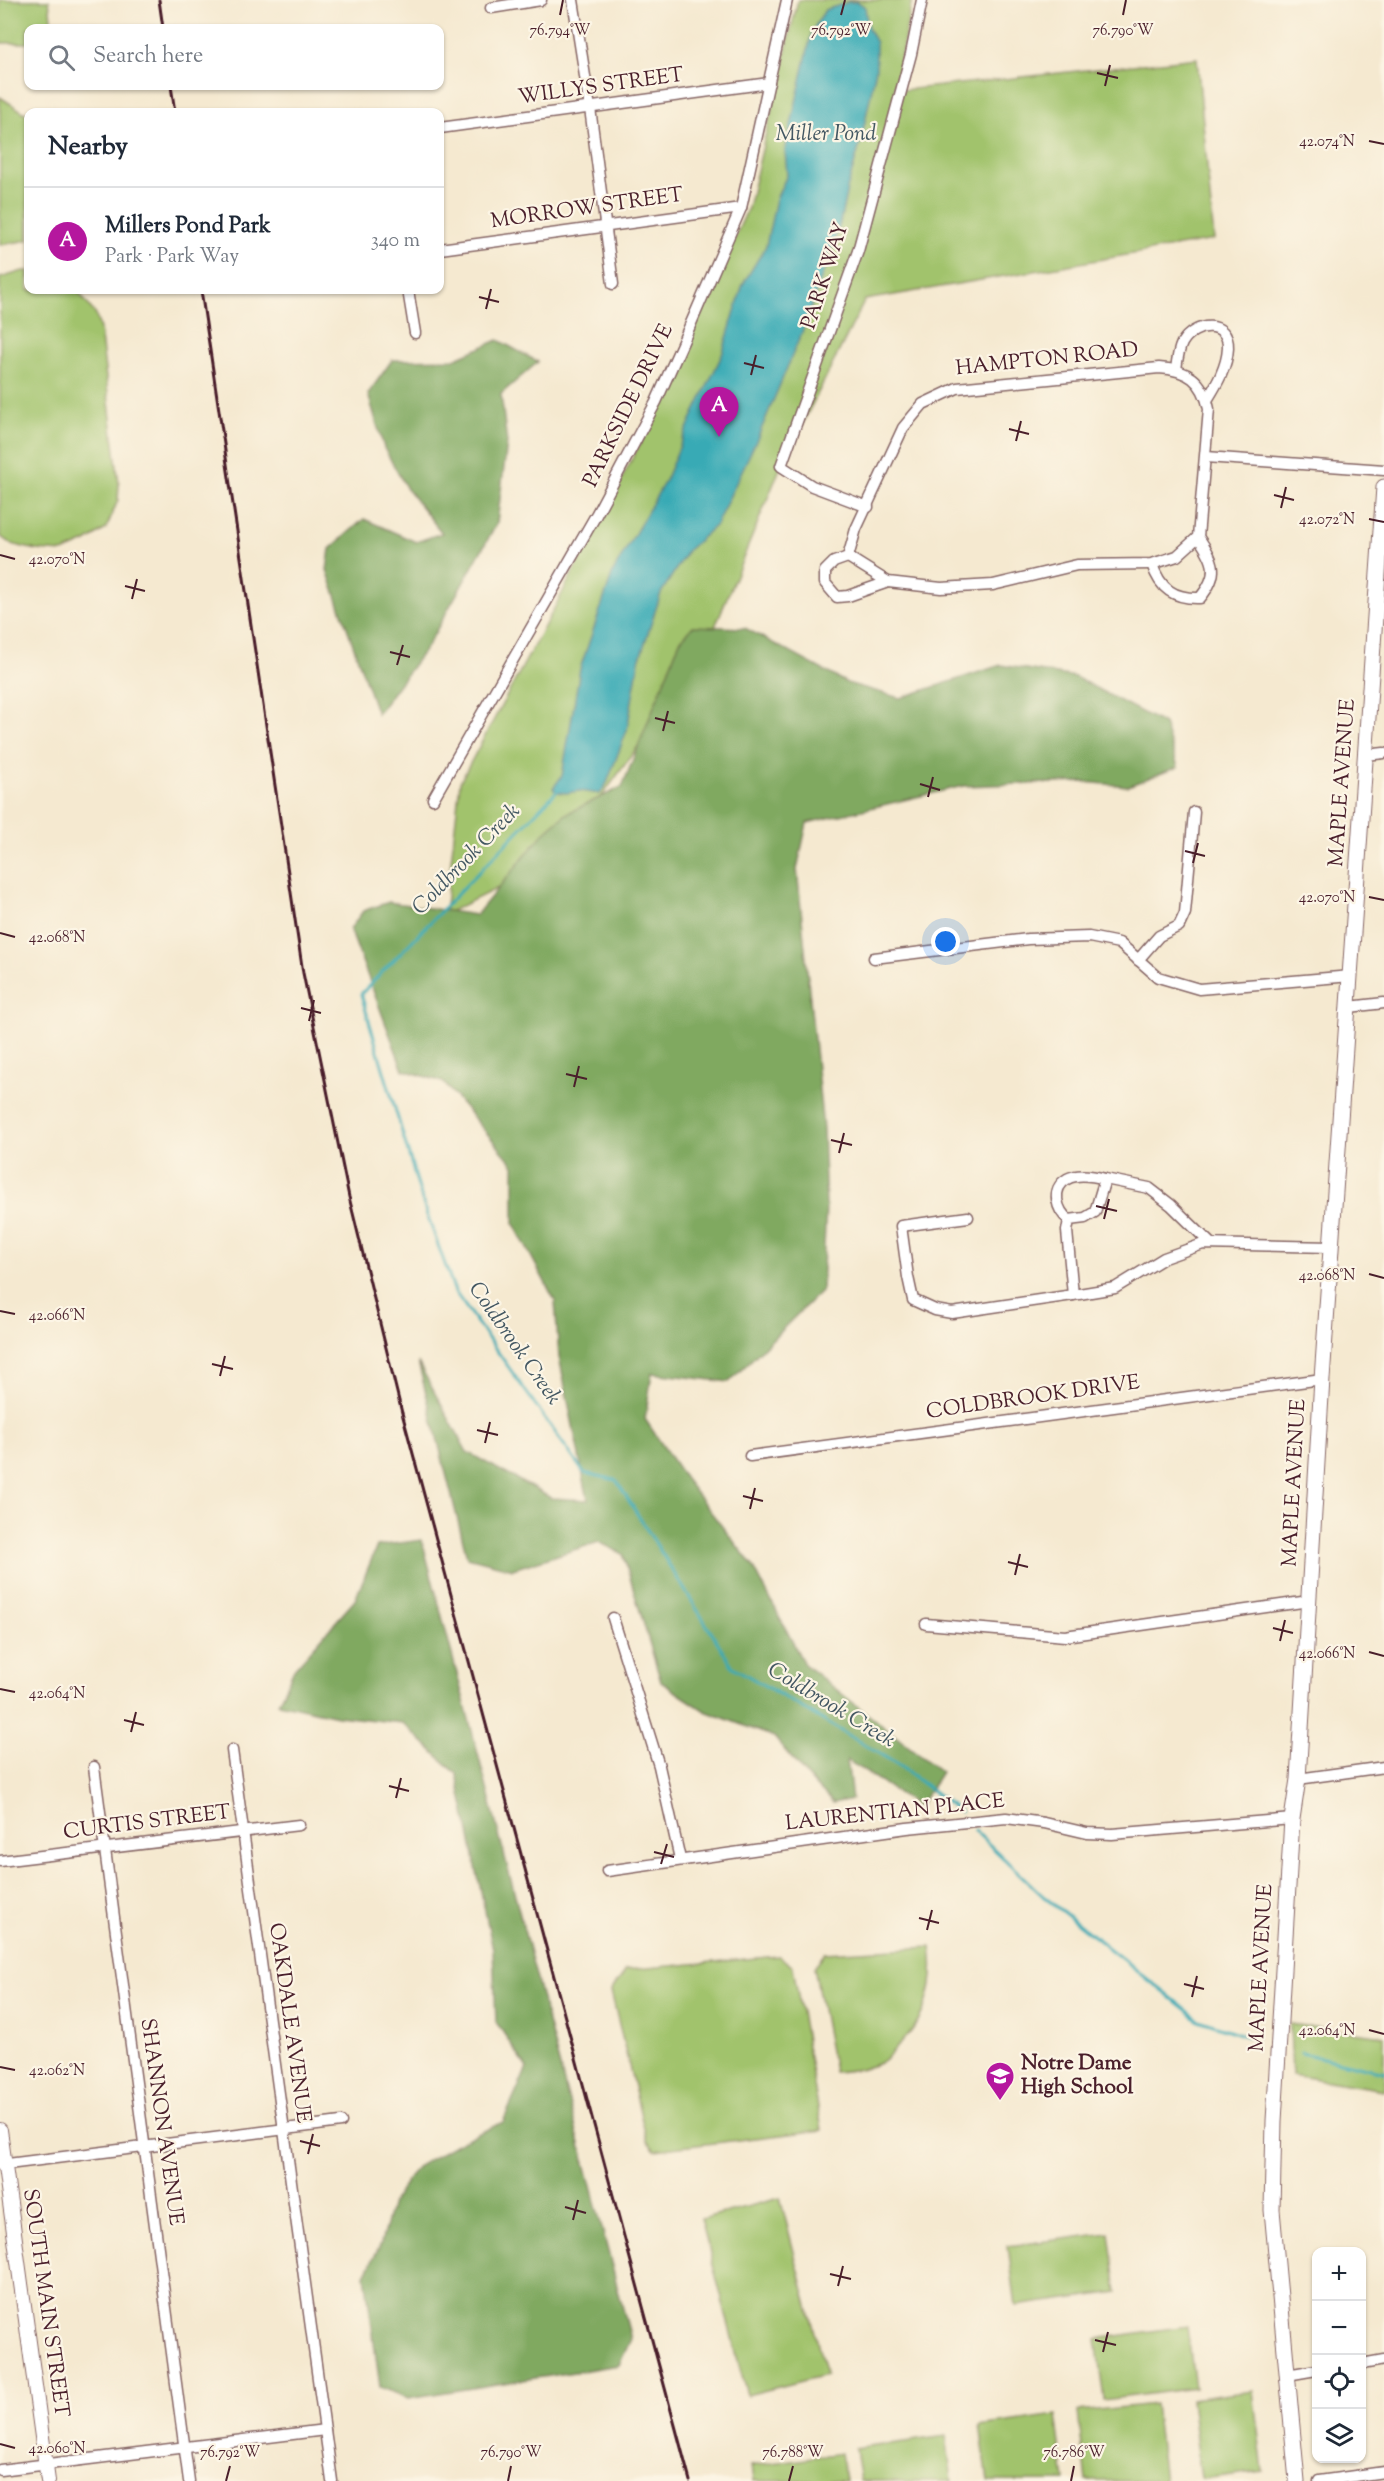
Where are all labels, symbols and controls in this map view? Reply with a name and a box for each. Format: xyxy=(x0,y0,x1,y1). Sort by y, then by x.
text: 76.794°W xyxy=(530,21,591,42)
text: 76.792°W xyxy=(811,21,871,42)
text: 76.790°W xyxy=(1092,21,1154,42)
search box xyxy=(24,24,444,90)
icon: search xyxy=(45,41,78,74)
text: Search here xyxy=(93,41,203,73)
street label: WILLYS STREET xyxy=(516,60,686,113)
water label: Miller Pond xyxy=(776,119,877,151)
text: Nearby xyxy=(48,129,128,166)
text: 42.074°N xyxy=(1299,132,1355,153)
street label: MORROW STREET xyxy=(489,181,685,237)
text: Millers Pond Park xyxy=(105,211,271,243)
street label: PARK WAY xyxy=(795,219,857,333)
text: A xyxy=(59,227,76,256)
text: 340 m xyxy=(371,227,420,256)
text: Park · Park Way xyxy=(105,243,239,272)
street label: PARKSIDE DRIVE xyxy=(576,319,682,493)
street label: HAMPTON ROAD xyxy=(954,335,1140,385)
pin: A xyxy=(700,388,738,437)
text: 42.072°N xyxy=(1299,510,1355,531)
text: 42.070°N xyxy=(29,550,85,571)
street label: MAPLE AVENUE xyxy=(1322,698,1364,868)
water label: Coldbrook Creek xyxy=(405,797,529,923)
text: 42.070°N xyxy=(1299,888,1355,909)
your location xyxy=(931,927,960,956)
text: 42.068°N xyxy=(29,928,85,949)
text: 42.068°N xyxy=(1299,1266,1355,1287)
water label: Coldbrook Creek xyxy=(459,1276,569,1412)
text: 42.066°N xyxy=(29,1306,85,1327)
street label: COLDBROOK DRIVE xyxy=(924,1368,1142,1428)
street label: MAPLE AVENUE xyxy=(1276,1398,1314,1568)
text: 42.066°N xyxy=(1299,1644,1355,1665)
water label: Coldbrook Creek xyxy=(761,1655,901,1757)
text: 42.064°N xyxy=(29,1684,85,1705)
street label: LAURENTIAN PLACE xyxy=(784,1787,1006,1839)
street label: CURTIS STREET xyxy=(62,1798,233,1848)
street label: MAPLE AVENUE xyxy=(1243,1883,1281,2053)
street label: OAKDALE AVENUE xyxy=(260,1921,318,2125)
street label: SHANNON AVENUE xyxy=(132,2017,190,2228)
text: 42.064°N xyxy=(1299,2021,1355,2042)
place label: Notre Dame High School xyxy=(1021,2049,1133,2103)
school or university icon: Notre Dame High School xyxy=(984,2060,1016,2102)
text: 42.062°N xyxy=(29,2061,85,2082)
street label: SOUTH MAIN STREET xyxy=(14,2187,76,2419)
map controls xyxy=(1312,2247,1366,2463)
button: + xyxy=(1312,2247,1366,2301)
button: − xyxy=(1312,2301,1366,2355)
button: locate xyxy=(1312,2355,1366,2409)
button: layers xyxy=(1312,2409,1366,2463)
text: 42.060°N xyxy=(29,2439,85,2460)
text: 76.792°W xyxy=(200,2443,260,2464)
text: 76.790°W xyxy=(480,2443,542,2464)
text: 76.788°W xyxy=(762,2443,824,2464)
text: 76.786°W xyxy=(1043,2443,1105,2464)

